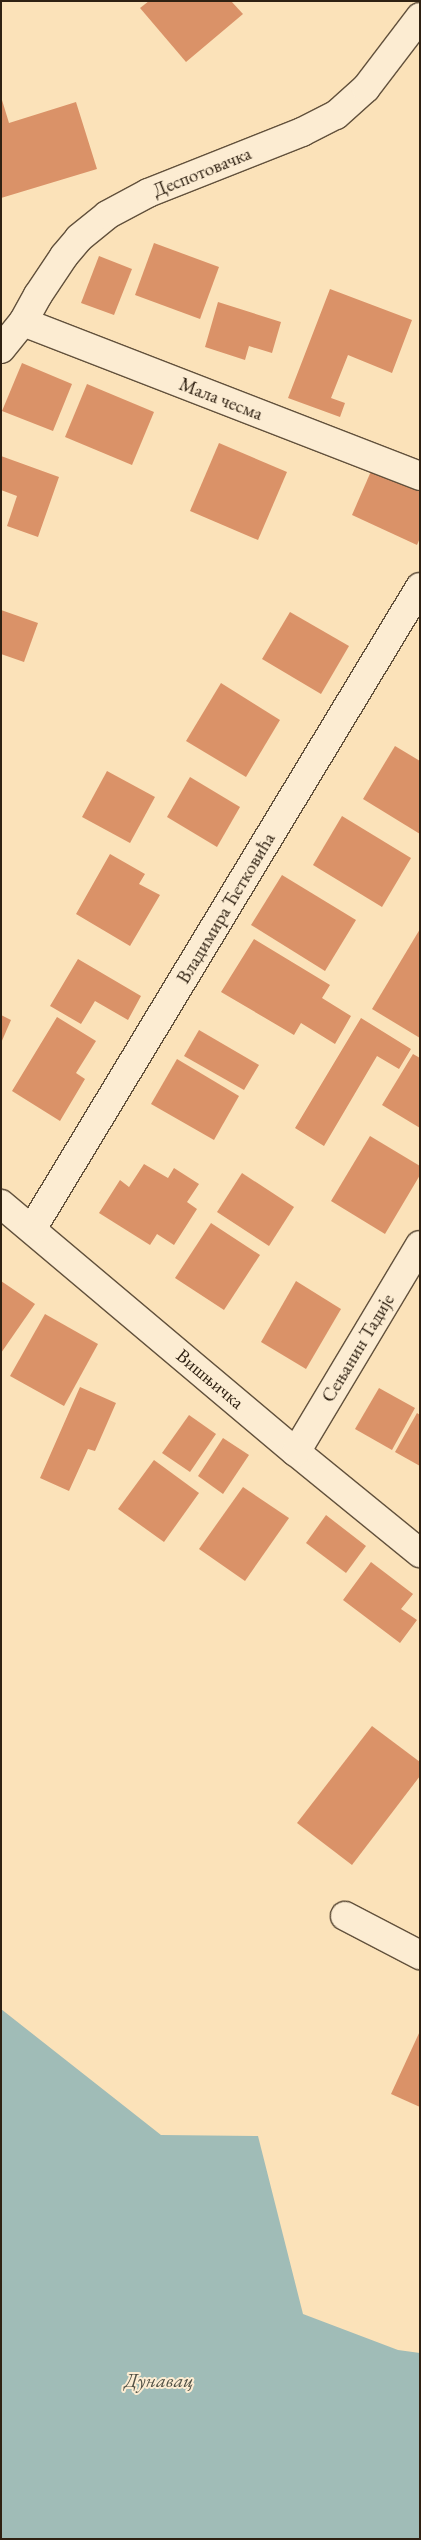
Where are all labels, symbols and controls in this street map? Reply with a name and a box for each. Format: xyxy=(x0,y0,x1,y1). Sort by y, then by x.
street label: Деспотовачка xyxy=(149,142,255,202)
street label: Мала чесма xyxy=(176,373,266,425)
street label: Владимира Ћетковића xyxy=(172,828,280,988)
street label: Сењанин Тадије xyxy=(317,1290,399,1406)
street label: Вишњичка xyxy=(172,1344,248,1414)
water label: Дунавац xyxy=(125,2368,193,2392)

